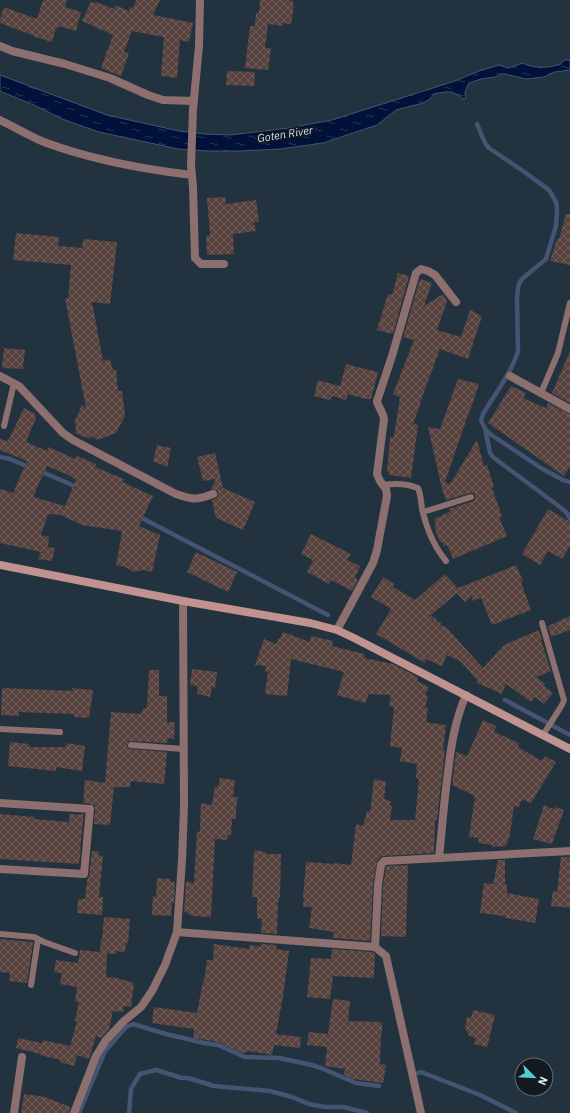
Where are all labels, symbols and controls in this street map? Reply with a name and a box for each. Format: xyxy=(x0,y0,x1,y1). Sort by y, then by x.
water label: Goten River xyxy=(256,123,315,145)
north arrow xyxy=(514,1057,554,1097)
text: N xyxy=(535,1075,551,1088)

